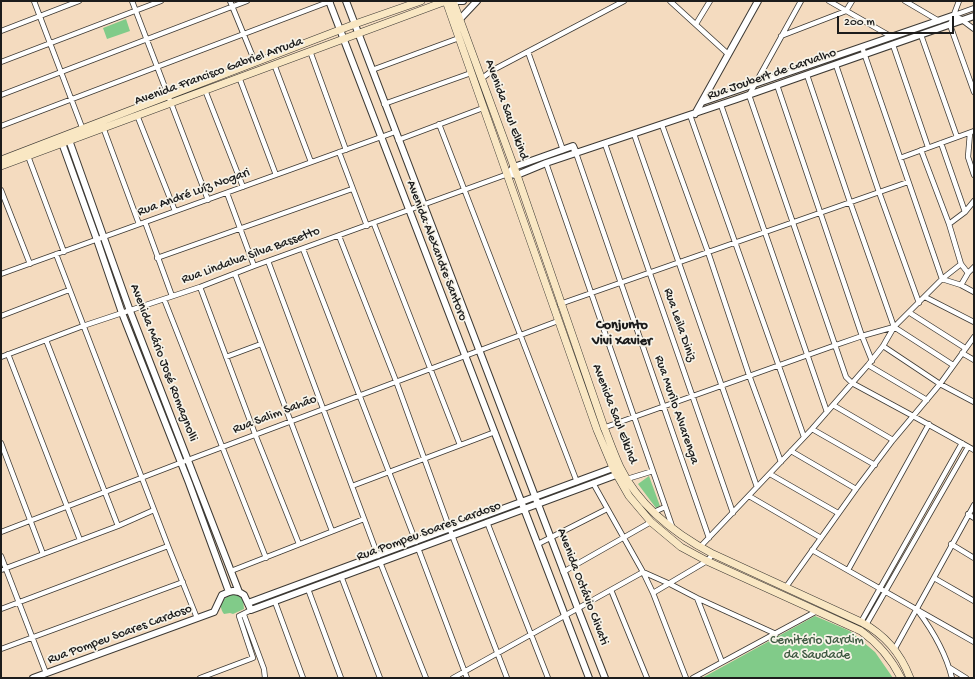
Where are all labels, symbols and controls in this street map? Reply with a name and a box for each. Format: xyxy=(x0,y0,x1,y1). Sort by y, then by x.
scale bar xyxy=(839,8,956,34)
text: 200 m xyxy=(844,16,875,30)
street label: Avenida Francisco Gabriel Arruda xyxy=(133,34,305,110)
street label: Rua Joubert de Carvalho xyxy=(705,46,839,104)
street label: Avenida Saul Elkind xyxy=(481,58,531,162)
street label: Rua André Luíz Nogari xyxy=(136,165,252,221)
street label: Avenida Alexandre Santoro xyxy=(402,179,470,323)
street label: Rua Lindalva Silva Bassetto xyxy=(180,224,322,288)
street label: Avenida Mário José Romagnolli xyxy=(126,282,200,444)
street label: Rua Leila Diniz xyxy=(659,286,699,364)
district label: Conjunto Vivi Xavier xyxy=(592,318,652,350)
street label: Rua Murilo Alvarenga xyxy=(650,354,702,466)
street label: Avenida Saul Elkind xyxy=(588,362,640,466)
street label: Rua Salim Sahão xyxy=(231,392,319,438)
street label: Rua Pompeu Soares Cardoso xyxy=(355,499,503,565)
street label: Avenida Octávio Clivati xyxy=(553,526,611,648)
street label: Rua Pompeu Soares Cardoso xyxy=(46,602,194,668)
park label: Cemitério Jardim da Saudade xyxy=(770,633,864,664)

